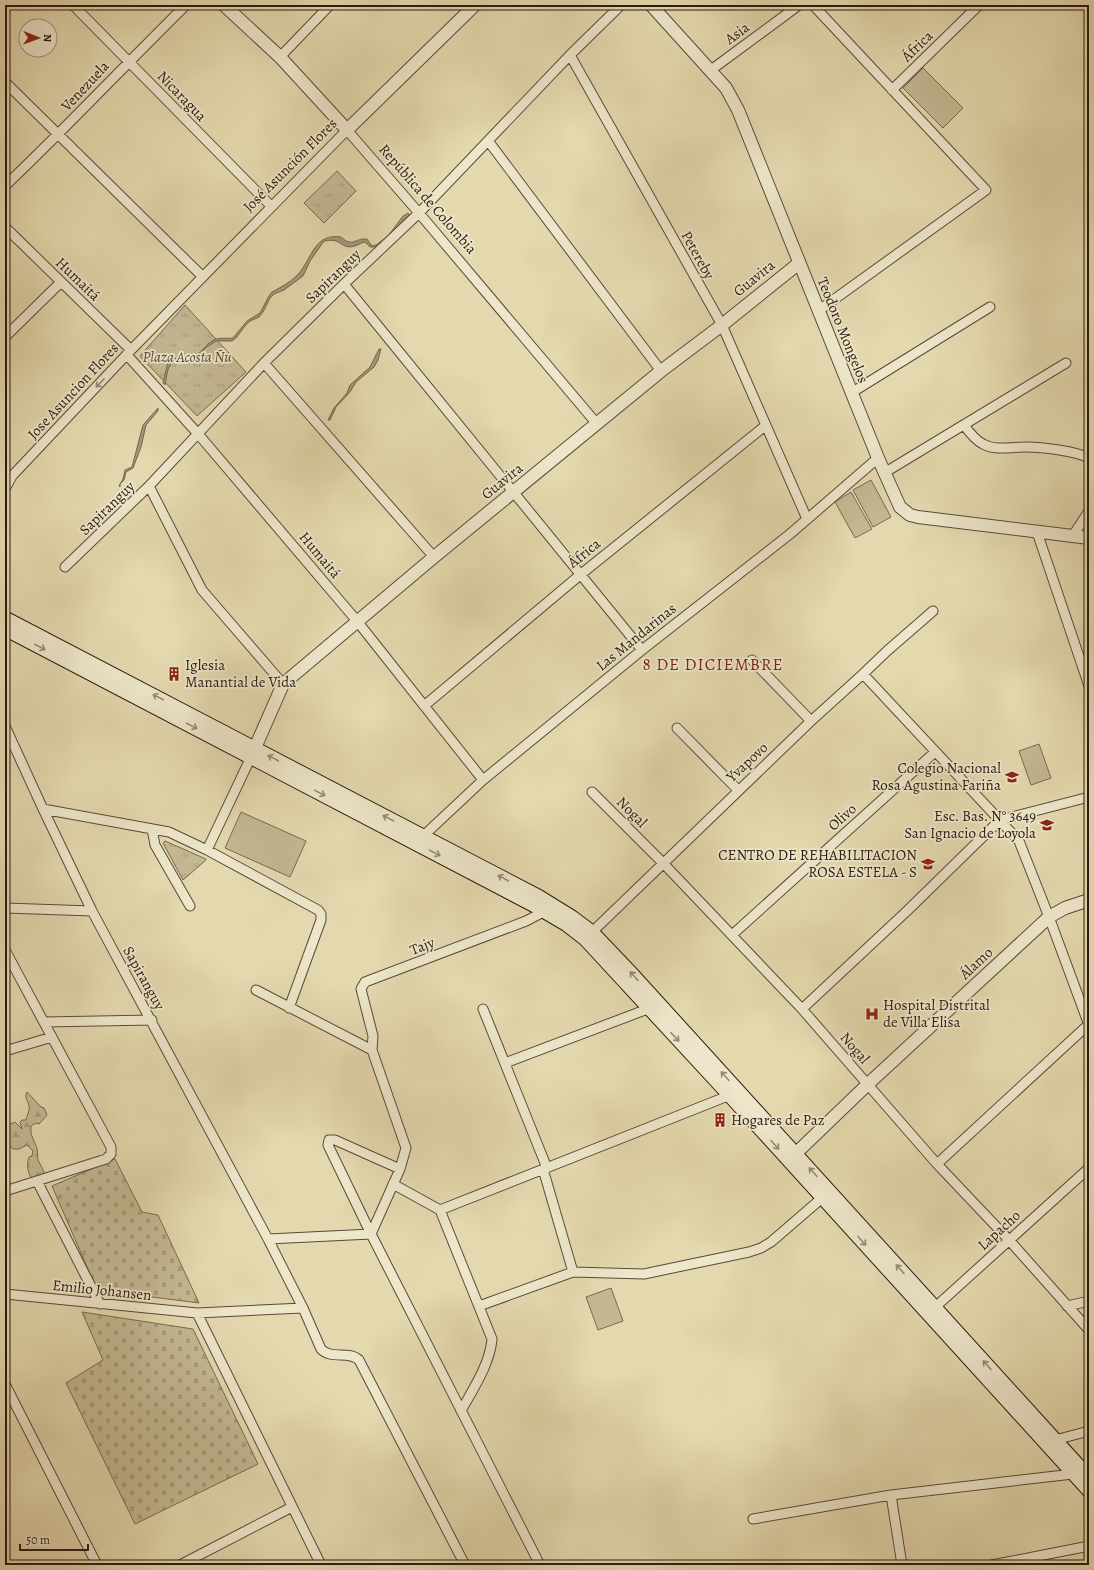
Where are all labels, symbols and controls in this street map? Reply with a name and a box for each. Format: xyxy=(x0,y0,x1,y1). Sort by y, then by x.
street label: Asia xyxy=(720,17,753,49)
north arrow xyxy=(18,18,58,58)
street label: África xyxy=(896,26,937,67)
text: N xyxy=(40,34,55,42)
street label: Venezuela xyxy=(56,56,113,116)
street label: Nicaragua xyxy=(153,66,211,126)
street label: José Asunción Flores xyxy=(239,114,341,216)
street label: República de Colombia xyxy=(375,140,481,258)
street label: Petereby xyxy=(677,227,720,283)
street label: Sapiranguy xyxy=(301,244,365,307)
street label: Humaitá xyxy=(51,253,105,305)
street label: Guavira xyxy=(729,255,779,301)
street label: Teodoro Mongelos xyxy=(813,274,873,386)
street label: Jose Asuncion Flores xyxy=(23,338,123,444)
park label: Plaza Acosta Ñu xyxy=(142,347,232,367)
one-way arrow xyxy=(96,378,105,388)
street label: Guavira xyxy=(477,458,527,504)
street label: Sapiranguy xyxy=(75,476,139,539)
street label: Humaitá xyxy=(295,527,345,583)
street label: África xyxy=(563,534,605,573)
street label: Las Mandarinas xyxy=(592,599,680,675)
one-way arrow xyxy=(33,644,45,651)
district label: 8 DE DICIEMBRE xyxy=(643,653,783,676)
place label: Iglesia Manantial de Vida xyxy=(185,655,296,692)
building icon: Iglesia Manantial de Vida xyxy=(166,666,182,682)
one-way arrow xyxy=(152,693,164,701)
one-way arrow xyxy=(186,723,198,731)
street label: Yvapovo xyxy=(721,738,772,787)
one-way arrow xyxy=(267,753,279,761)
place label: Colegio Nacional Rosa Agustina Fariña xyxy=(872,758,1001,795)
school or university icon: Colegio Nacional Rosa Agustina Fariña xyxy=(1004,769,1020,785)
one-way arrow xyxy=(314,790,326,797)
street label: Nogal xyxy=(612,792,652,832)
street label: Olivo xyxy=(823,799,861,835)
place label: Esc. Bas. N° 3649 San Ignacio de Loyola xyxy=(904,806,1036,843)
one-way arrow xyxy=(382,814,394,821)
school or university icon: Esc. Bas. N° 3649 San Ignacio de Loyola xyxy=(1039,817,1055,833)
place label: CENTRO DE REHABILITACION ROSA ESTELA - S xyxy=(718,845,917,882)
one-way arrow xyxy=(429,850,441,858)
school or university icon: CENTRO DE REHABILITACION ROSA ESTELA - S xyxy=(920,856,936,872)
one-way arrow xyxy=(497,874,509,881)
street label: Tajy xyxy=(407,932,437,960)
street label: Álamo xyxy=(954,942,997,984)
street label: Sapiranguy xyxy=(118,943,170,1014)
one-way arrow xyxy=(629,971,638,981)
place label: Hospital Distrital de Villa Elisa xyxy=(883,995,990,1032)
hospital icon: Hospital Distrital de Villa Elisa xyxy=(864,1006,880,1022)
street label: Nogal xyxy=(836,1028,875,1068)
one-way arrow xyxy=(671,1032,680,1042)
one-way arrow xyxy=(720,1071,730,1081)
place label: Hogares de Paz xyxy=(731,1110,825,1130)
building icon: Hogares de Paz xyxy=(712,1112,728,1128)
one-way arrow xyxy=(770,1140,779,1150)
one-way arrow xyxy=(808,1167,817,1178)
street label: Lapacho xyxy=(973,1205,1025,1255)
one-way arrow xyxy=(857,1236,866,1246)
one-way arrow xyxy=(895,1264,905,1274)
street label: Emilio Johansen xyxy=(52,1275,152,1305)
one-way arrow xyxy=(983,1360,992,1370)
scale bar xyxy=(20,1526,88,1552)
text: 50 m xyxy=(26,1532,50,1548)

